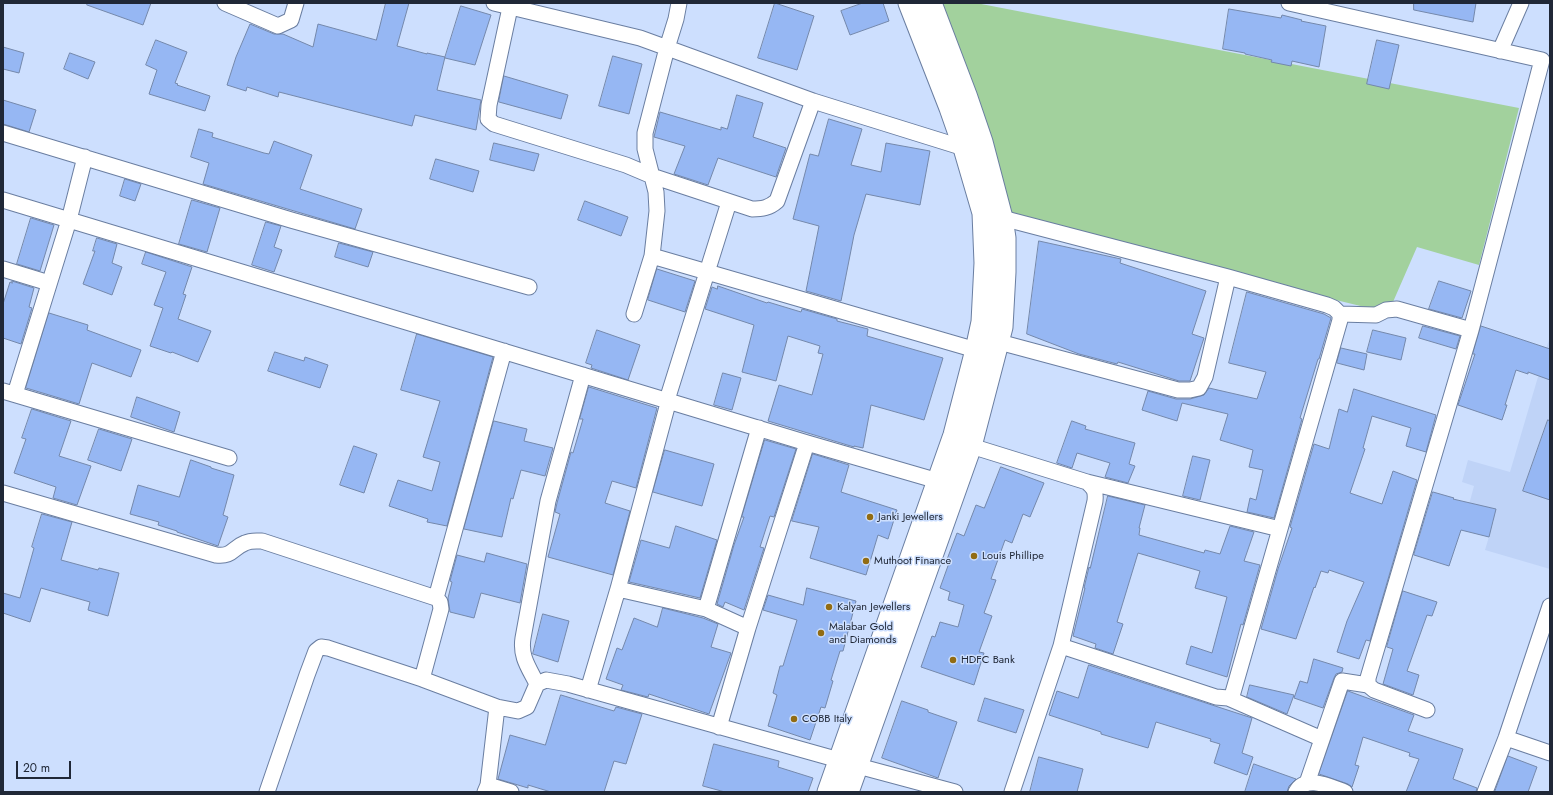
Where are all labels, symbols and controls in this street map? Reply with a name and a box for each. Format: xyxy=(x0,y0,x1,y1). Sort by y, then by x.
place label: Janki Jewellers xyxy=(878,510,943,524)
marker: Janki Jewellers xyxy=(865,512,875,522)
place label: Louis Phillipe xyxy=(982,549,1044,563)
marker: Louis Phillipe xyxy=(969,551,979,561)
place label: Muthoot Finance xyxy=(874,554,951,568)
marker: Muthoot Finance xyxy=(861,556,871,566)
place label: Kalyan Jewellers xyxy=(837,600,910,614)
marker: Kalyan Jewellers xyxy=(824,602,834,612)
place label: Malabar Gold and Diamonds xyxy=(829,620,896,646)
marker: Malabar Gold and Diamonds xyxy=(816,628,826,638)
place label: HDFC Bank xyxy=(961,653,1015,667)
marker: HDFC Bank xyxy=(948,655,958,665)
place label: COBB Italy xyxy=(802,712,852,726)
marker: COBB Italy xyxy=(789,714,799,724)
scale bar xyxy=(18,753,73,779)
text: 20 m xyxy=(23,759,50,777)

